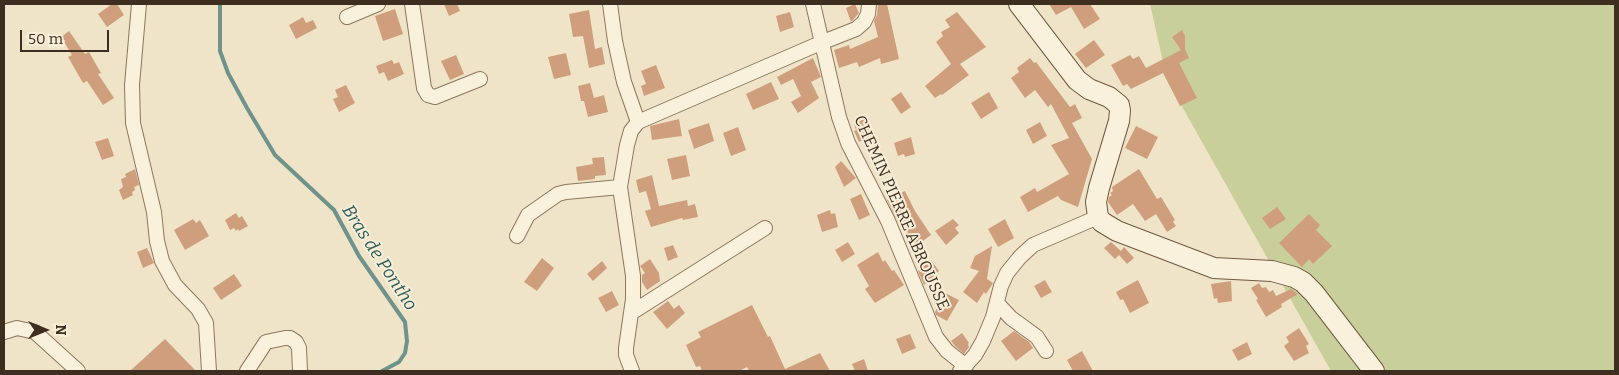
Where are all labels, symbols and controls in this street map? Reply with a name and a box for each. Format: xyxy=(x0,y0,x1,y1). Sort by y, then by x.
scale bar xyxy=(22,20,111,52)
text: 50 m xyxy=(28,30,63,48)
street label: CHEMIN PIERRE ABROUSSE xyxy=(849,112,953,314)
water label: Bras de Pontho xyxy=(337,201,421,315)
north arrow xyxy=(20,305,70,355)
text: N xyxy=(52,325,69,335)

